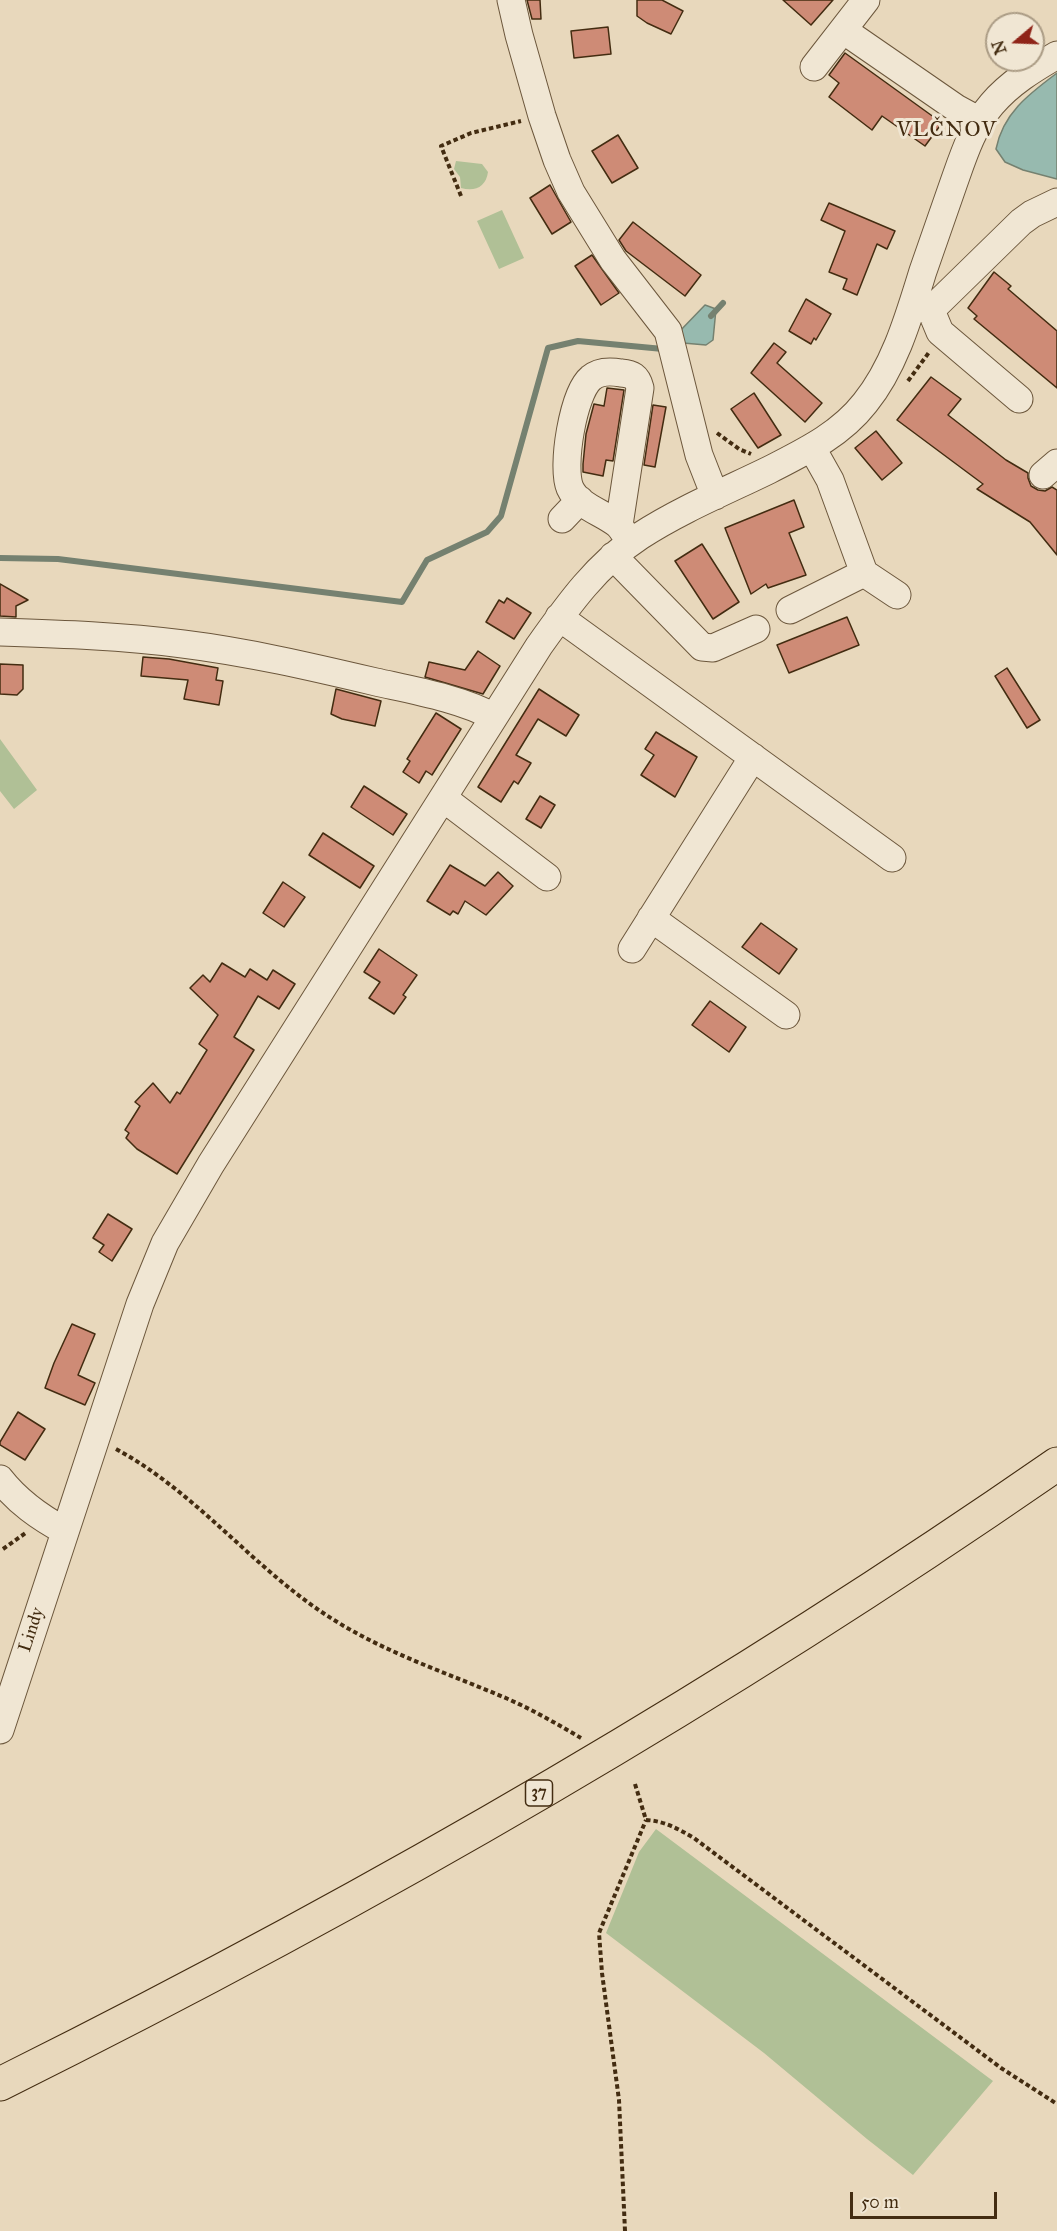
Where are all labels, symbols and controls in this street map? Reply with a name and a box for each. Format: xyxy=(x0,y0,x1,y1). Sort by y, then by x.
north arrow xyxy=(985,12,1045,72)
text: N xyxy=(988,38,1011,57)
district label: VLČNOV xyxy=(896,118,998,144)
street label: Lindy xyxy=(15,1605,49,1655)
road number: 37 xyxy=(526,1780,552,1806)
scale bar xyxy=(853,2180,1000,2218)
text: 50 m xyxy=(861,2191,899,2213)

